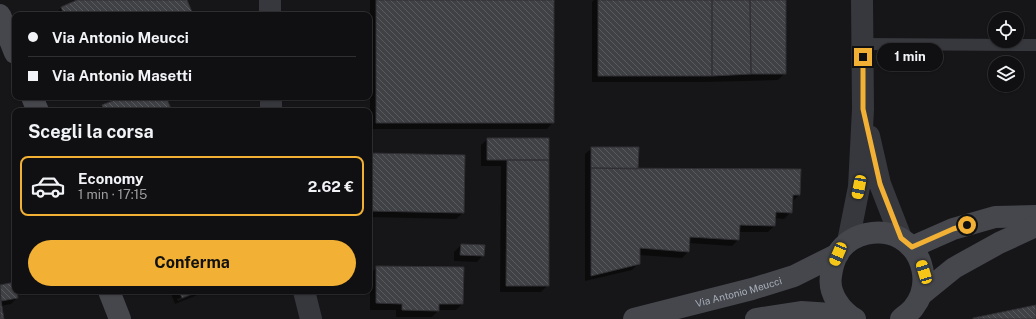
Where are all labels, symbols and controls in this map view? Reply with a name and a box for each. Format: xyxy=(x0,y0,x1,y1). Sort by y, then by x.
map controls xyxy=(988,12,1024,92)
button: locate xyxy=(988,12,1024,48)
text: Via Antonio Meucci xyxy=(52,29,189,46)
callout: 1 min xyxy=(877,43,943,71)
route end xyxy=(854,48,872,66)
text: 1 min xyxy=(894,49,926,64)
button: layers xyxy=(988,56,1024,92)
text: Via Antonio Masetti xyxy=(52,67,192,84)
text: Scegli la corsa xyxy=(28,121,154,142)
icon: car xyxy=(30,168,66,204)
text: Economy xyxy=(78,170,143,187)
car xyxy=(851,174,867,200)
text: 2.62 € xyxy=(308,178,354,195)
text: 1 min · 17:15 xyxy=(78,187,147,202)
route start xyxy=(958,216,976,234)
button: Conferma xyxy=(28,240,356,286)
car xyxy=(828,241,848,267)
car xyxy=(915,259,933,285)
street label: Via Antonio Meucci xyxy=(694,274,783,309)

